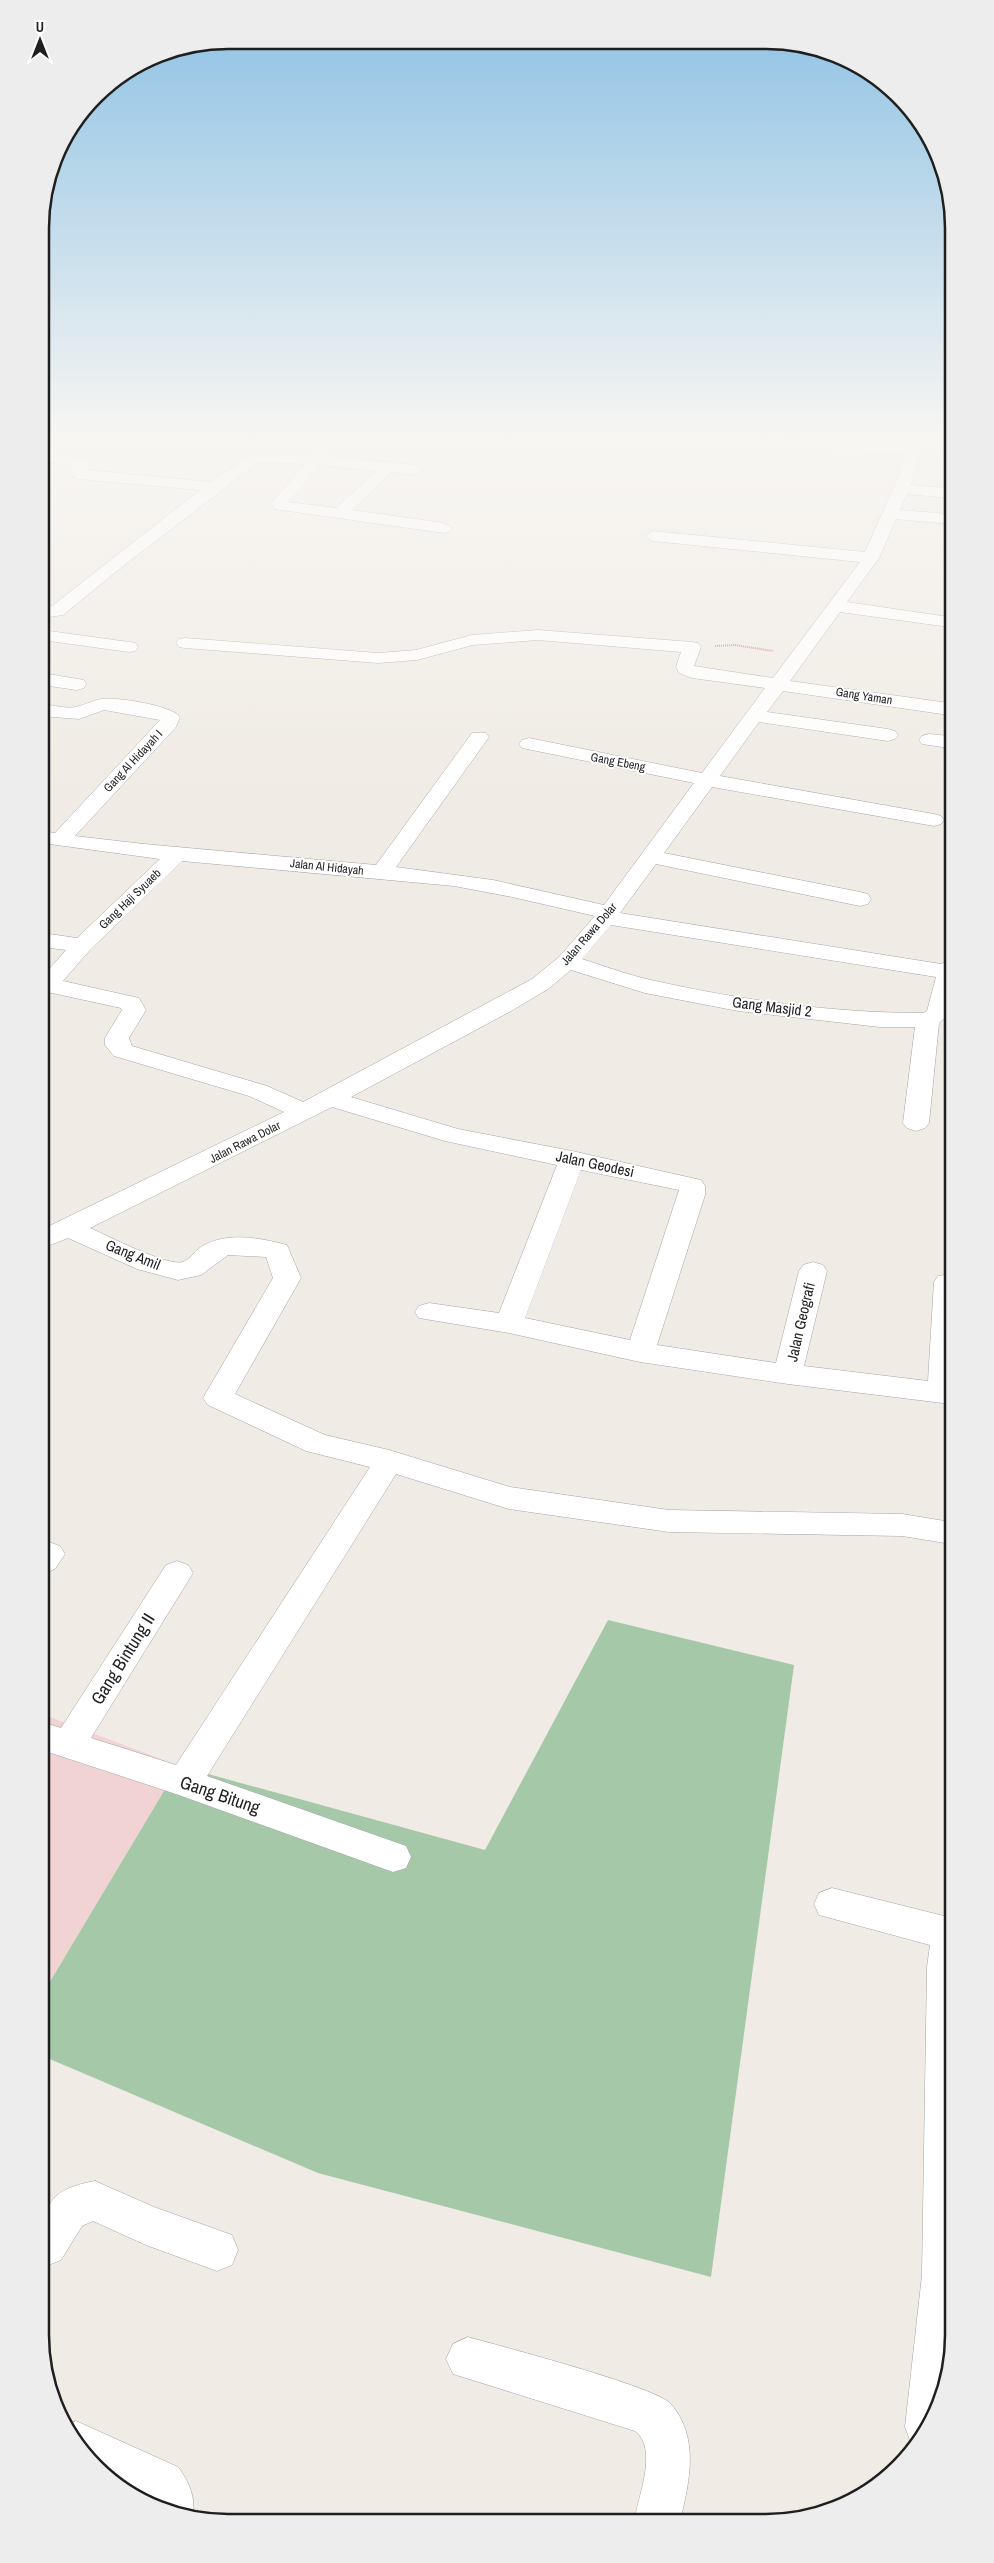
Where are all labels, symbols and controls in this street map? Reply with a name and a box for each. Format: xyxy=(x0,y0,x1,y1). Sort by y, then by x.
north arrow xyxy=(15,15,65,65)
text: U xyxy=(36,18,44,36)
street label: Gang Yaman xyxy=(835,684,893,708)
street label: Gang Al Hidayah I xyxy=(100,726,166,796)
street label: Gang Ebeng xyxy=(589,749,647,775)
street label: Jalan Al Hidayah xyxy=(289,855,365,879)
street label: Gang Haji Syuaeb xyxy=(96,865,164,933)
street label: Jalan Rawa Dolar xyxy=(557,899,621,969)
street label: Gang Masjid 2 xyxy=(731,991,813,1022)
street label: Jalan Rawa Dolar xyxy=(207,1117,284,1167)
street label: Jalan Geodesi xyxy=(554,1145,636,1182)
street label: Gang Amil xyxy=(103,1234,164,1275)
street label: Jalan Geografi xyxy=(781,1280,820,1364)
street label: Gang Bintung II xyxy=(85,1608,161,1709)
street label: Gang Bitung xyxy=(177,1769,264,1820)

